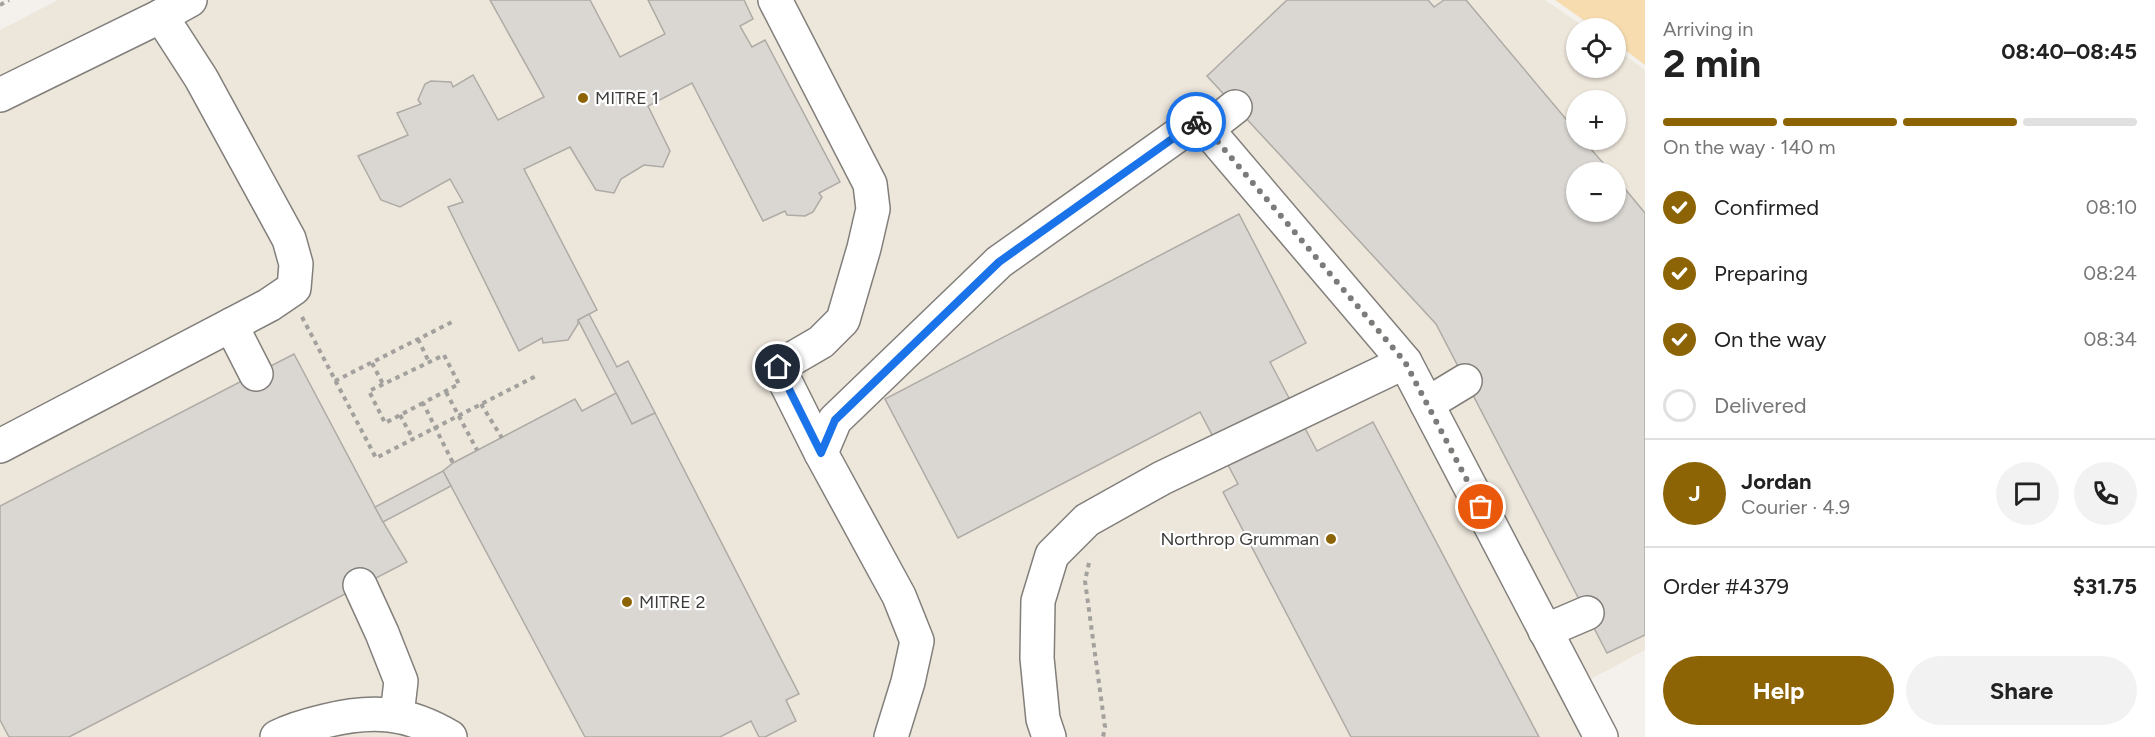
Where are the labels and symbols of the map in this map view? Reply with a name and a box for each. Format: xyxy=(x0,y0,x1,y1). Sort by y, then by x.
place label: MITRE 1 xyxy=(595,87,659,109)
marker: MITRE 1 xyxy=(576,91,590,105)
courier xyxy=(1166,92,1226,152)
pin xyxy=(752,341,803,392)
pin xyxy=(1455,481,1506,532)
place label: Northrop Grumman xyxy=(1160,528,1319,550)
marker: Northrop Grumman xyxy=(1324,532,1338,546)
place label: MITRE 2 xyxy=(639,591,705,613)
marker: MITRE 2 xyxy=(620,595,634,609)

